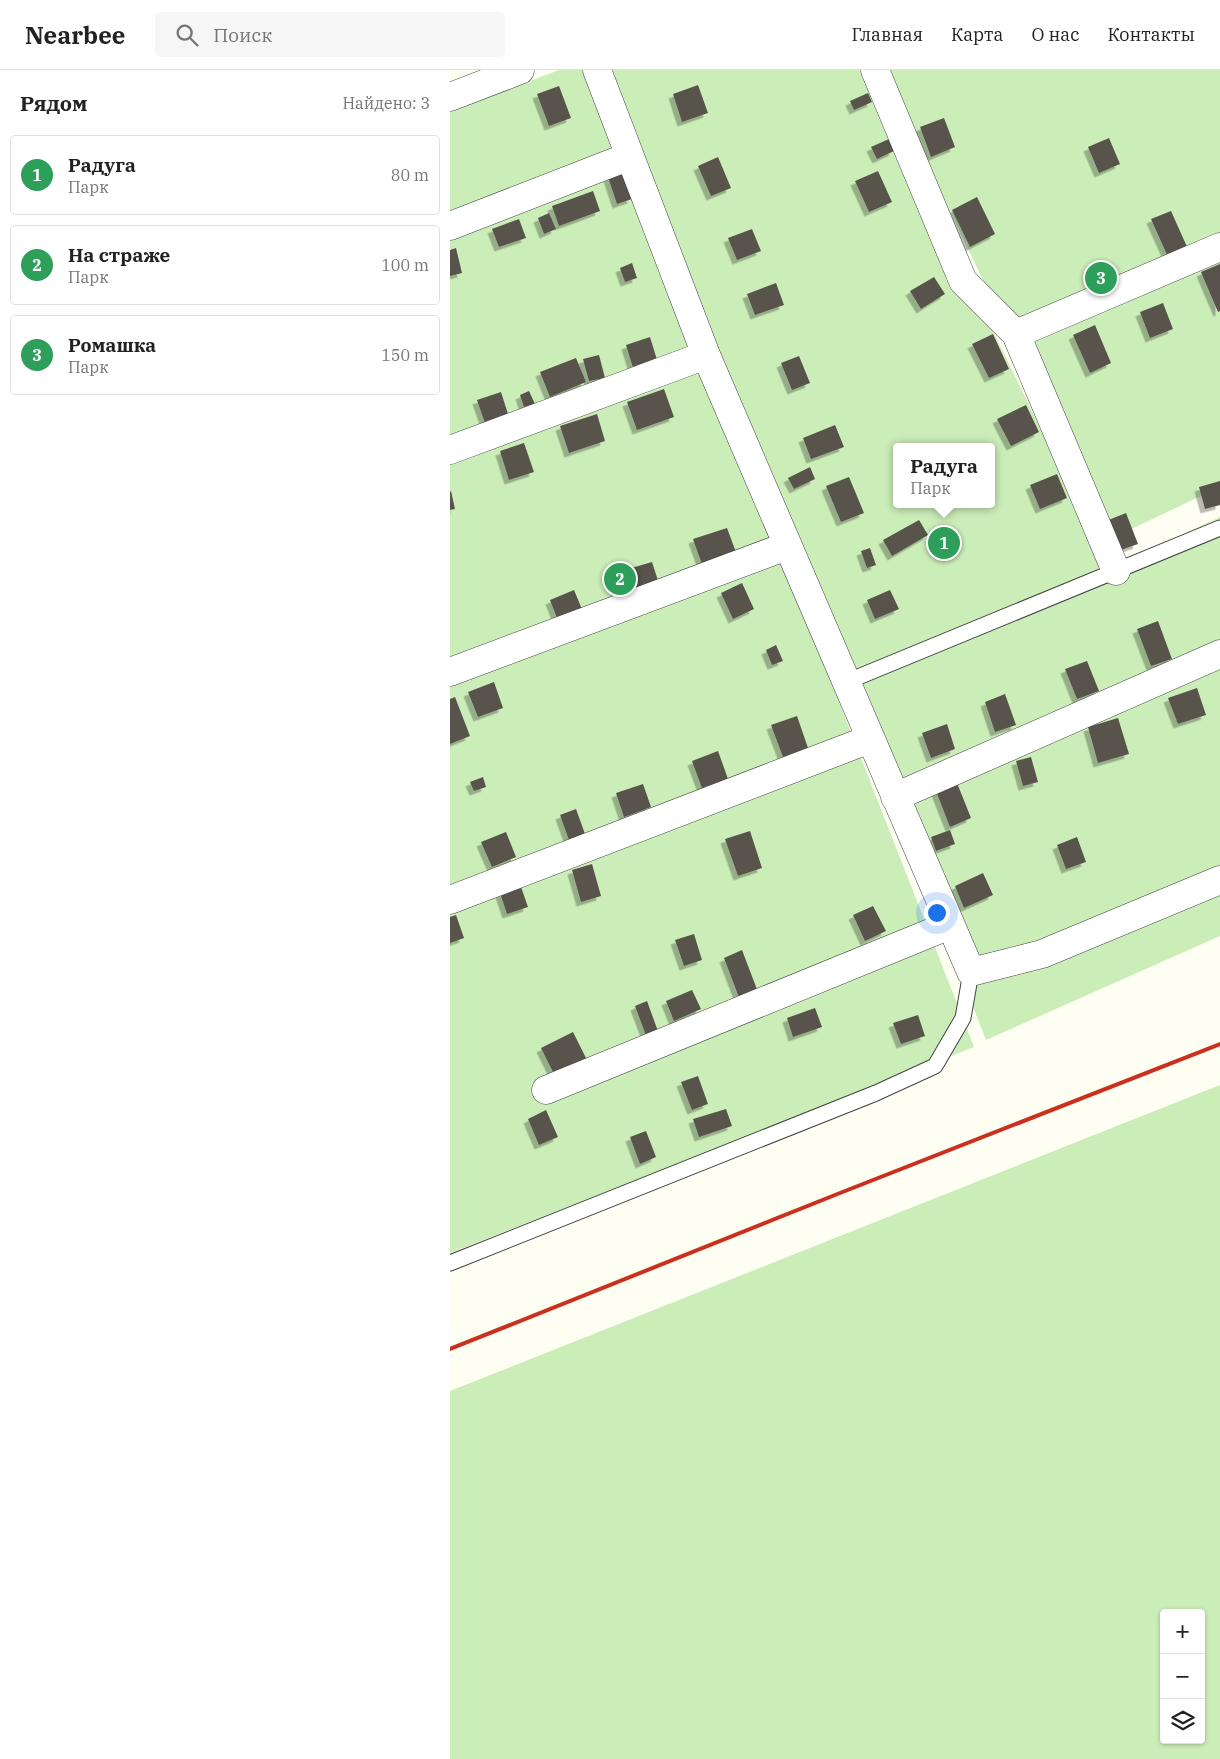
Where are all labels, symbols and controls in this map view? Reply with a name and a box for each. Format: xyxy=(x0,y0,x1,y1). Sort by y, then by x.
search box xyxy=(155,12,505,57)
text: Nearbee xyxy=(25,19,125,51)
icon: search xyxy=(173,21,201,49)
text: Поиск xyxy=(213,23,272,47)
text: Главная xyxy=(851,23,923,46)
text: Карта xyxy=(951,23,1003,46)
text: О нас xyxy=(1031,23,1079,46)
text: Контакты xyxy=(1107,23,1195,46)
text: Рядом xyxy=(20,89,88,117)
text: Найдено: 3 xyxy=(342,93,430,113)
text: Радуга xyxy=(68,153,136,177)
text: 1 xyxy=(32,165,42,185)
text: 80 m xyxy=(391,165,429,185)
text: Парк xyxy=(68,177,108,197)
text: На страже xyxy=(68,243,170,267)
text: 2 xyxy=(32,255,42,275)
text: 100 m xyxy=(381,255,429,275)
pin: 3 xyxy=(1085,259,1117,297)
text: Парк xyxy=(68,267,108,287)
text: Ромашка xyxy=(68,333,156,357)
text: 3 xyxy=(32,345,42,365)
text: 150 m xyxy=(381,345,429,365)
text: Парк xyxy=(68,357,108,377)
popup xyxy=(893,443,995,508)
text: Радуга xyxy=(910,454,978,478)
text: Парк xyxy=(910,478,951,498)
pin: 1 xyxy=(928,524,960,562)
pin: 2 xyxy=(604,560,636,598)
your location xyxy=(924,900,950,926)
map controls xyxy=(1160,1609,1205,1744)
button: + xyxy=(1160,1609,1205,1654)
button: − xyxy=(1160,1654,1205,1699)
button: layers xyxy=(1160,1699,1205,1744)

